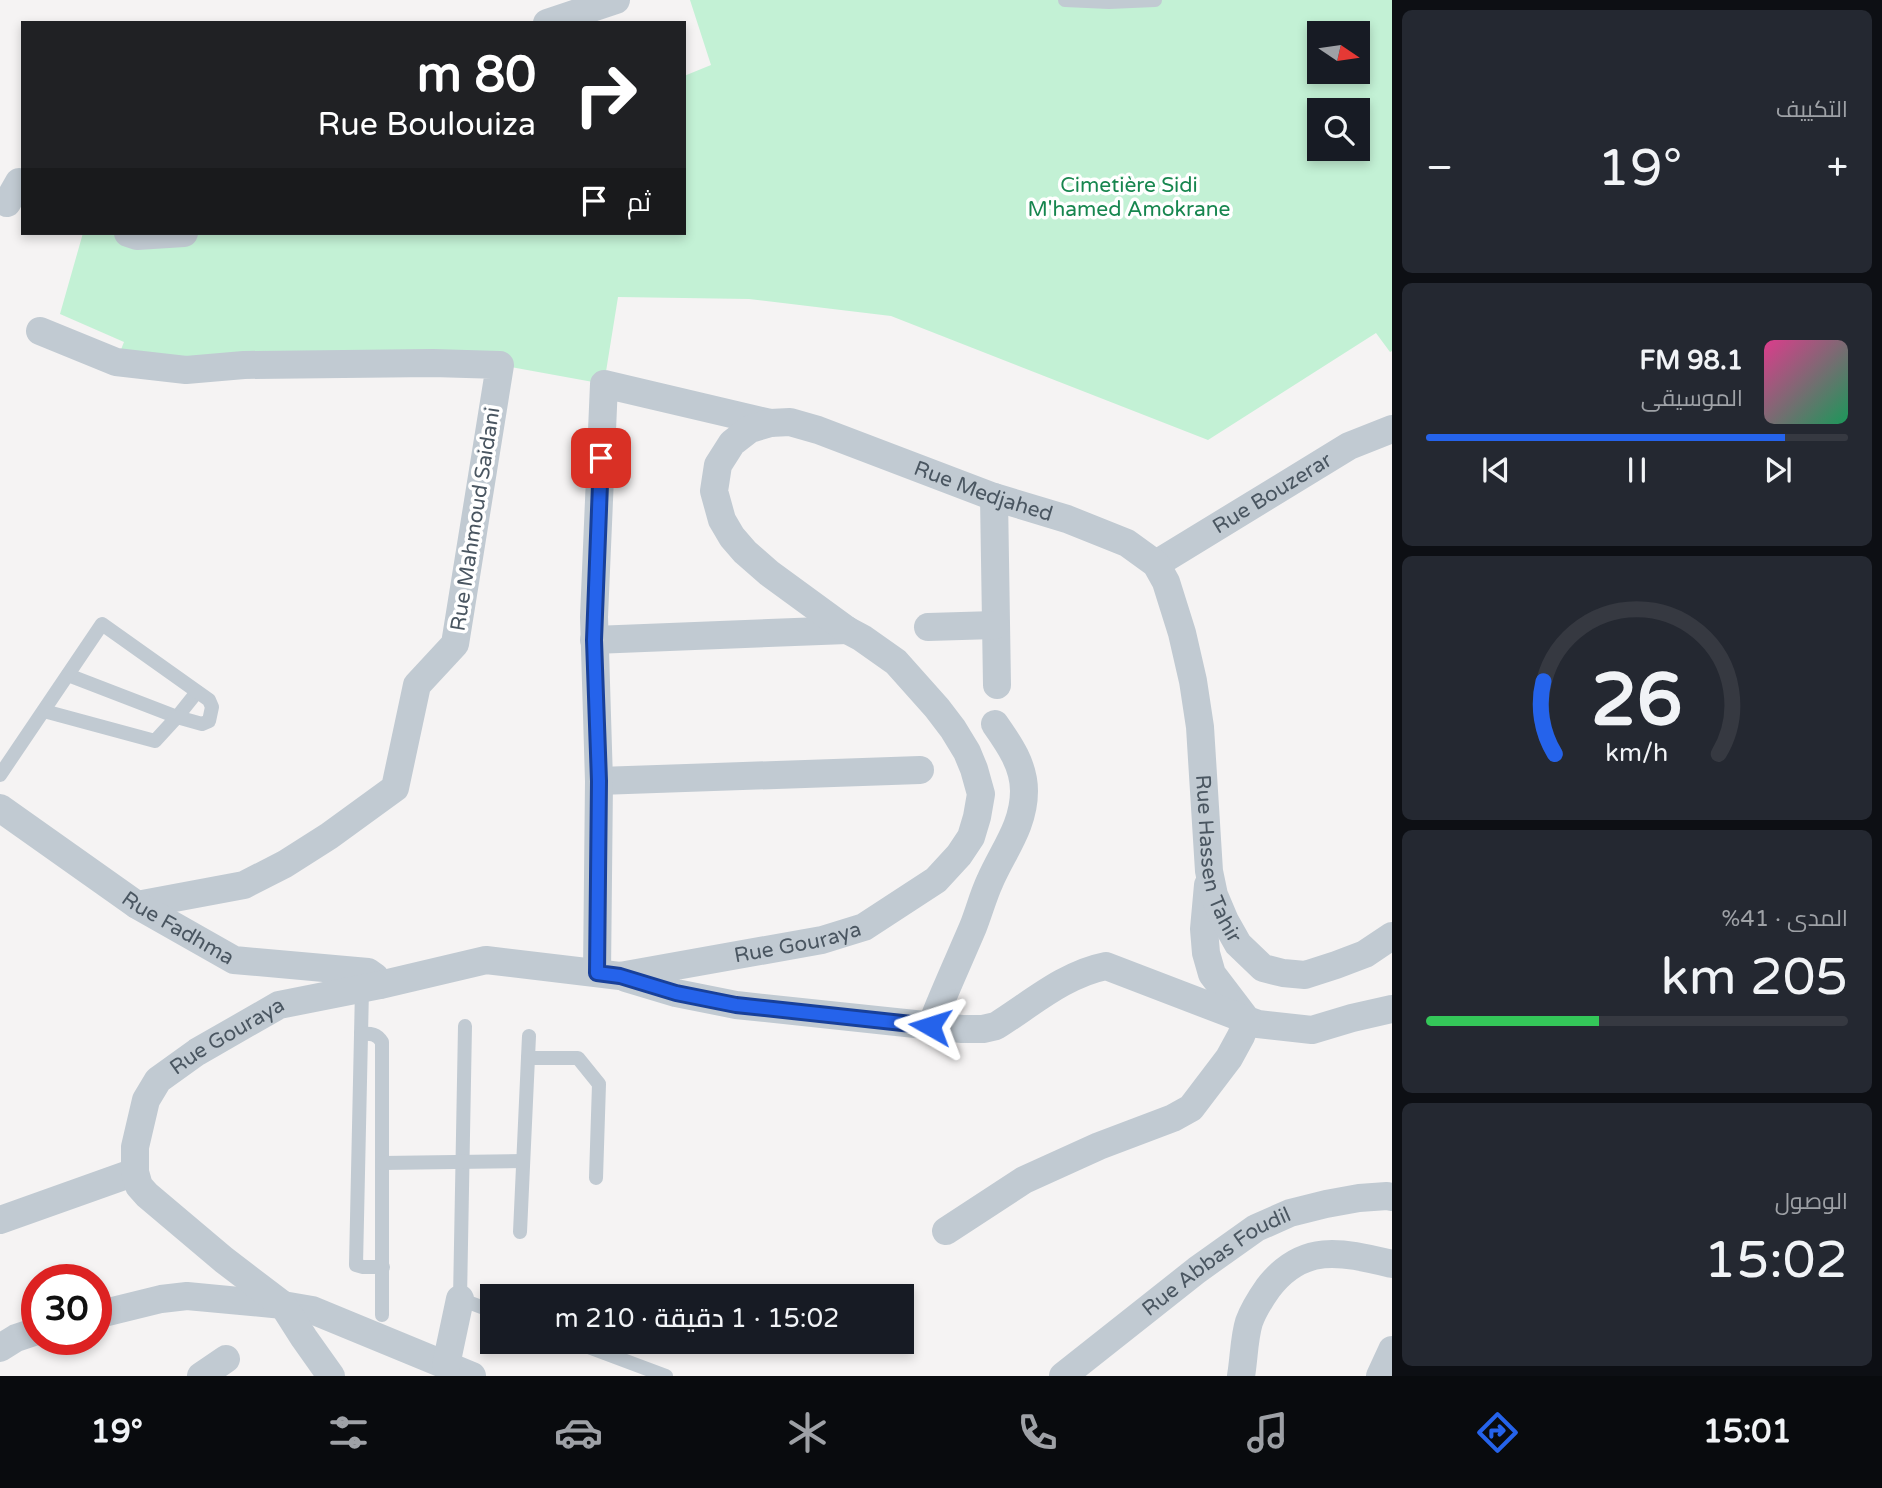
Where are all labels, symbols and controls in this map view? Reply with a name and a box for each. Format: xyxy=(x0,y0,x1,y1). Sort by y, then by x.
north arrow xyxy=(1307,21,1370,84)
map controls xyxy=(1307,21,1370,161)
text: 80 m xyxy=(417,46,536,105)
icon: right xyxy=(560,49,651,140)
text: التكييف xyxy=(1776,96,1848,124)
button: search xyxy=(1307,98,1370,161)
text: Rue Boulouiza xyxy=(318,106,536,144)
text: 19° xyxy=(1597,137,1682,200)
text: − xyxy=(1426,145,1453,191)
text: + xyxy=(1827,145,1848,191)
park label: Cimetière Sidi M'hamed Amokrane xyxy=(1028,173,1231,222)
icon: arrive xyxy=(575,182,613,220)
text: ثم xyxy=(627,187,651,218)
text: 98.1 FM xyxy=(1640,345,1743,376)
text: الموسيقى xyxy=(1641,385,1743,413)
street label: Rue Mahmoud Saidani xyxy=(445,405,506,633)
pin xyxy=(571,428,631,488)
icon: arrive xyxy=(582,439,620,477)
street label: Rue Bouzerar xyxy=(1208,448,1337,539)
icon: previous xyxy=(1477,451,1515,489)
icon: pause xyxy=(1618,451,1656,489)
icon: next xyxy=(1759,451,1797,489)
street label: Rue Medjahed xyxy=(910,456,1056,527)
text: 26 xyxy=(1591,657,1683,745)
text: km/h xyxy=(1606,738,1668,768)
street label: Rue Hassen Tahir xyxy=(1190,774,1247,947)
street label: Rue Fadhma xyxy=(117,886,238,970)
text: المدى · 41% xyxy=(1721,905,1848,933)
street label: Rue Gouraya xyxy=(732,917,864,968)
text: 205 km xyxy=(1660,946,1848,1009)
position arrow xyxy=(893,989,967,1063)
street label: Rue Gouraya xyxy=(165,993,289,1080)
text: الوصول xyxy=(1775,1188,1848,1216)
street label: Rue Abbas Foudil xyxy=(1137,1202,1295,1322)
text: 15:02 xyxy=(1704,1229,1848,1292)
speed limit sign: 30 xyxy=(21,1264,112,1355)
text: 15:02 · 1 دقيقة · 210 m xyxy=(555,1303,839,1334)
icon: filters xyxy=(324,1408,373,1457)
icon: car xyxy=(554,1408,603,1457)
icon: climate xyxy=(783,1408,832,1457)
icon: phone xyxy=(1013,1408,1062,1457)
icon: music xyxy=(1243,1408,1292,1457)
icon: directions xyxy=(1473,1408,1522,1457)
text: 19° xyxy=(91,1413,143,1451)
text: 15:01 xyxy=(1703,1413,1792,1451)

